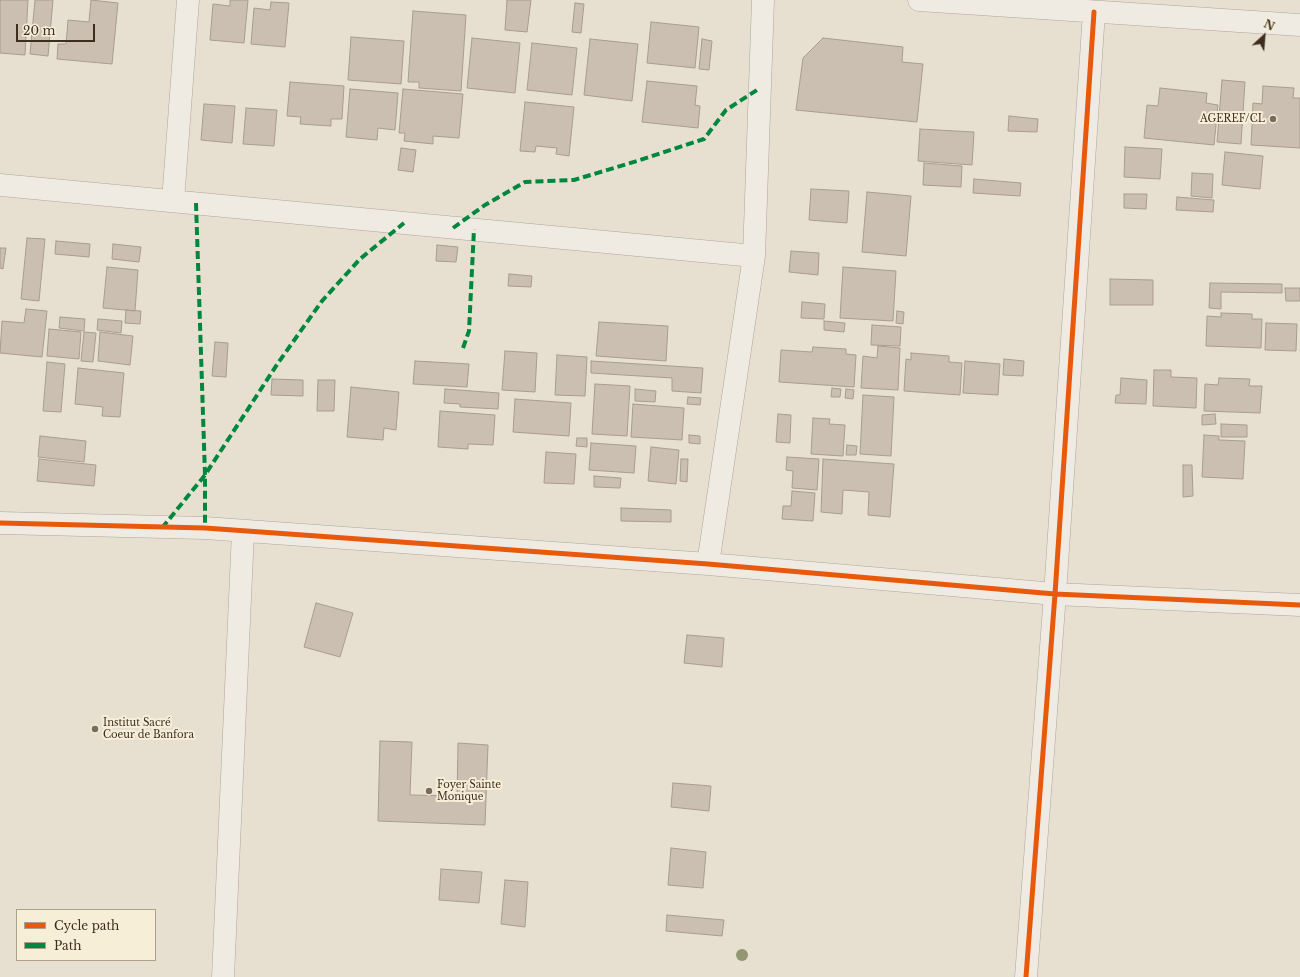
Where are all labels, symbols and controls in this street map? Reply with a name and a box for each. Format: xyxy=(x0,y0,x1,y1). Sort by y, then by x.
scale bar xyxy=(18,16,97,42)
north arrow xyxy=(1244,16,1284,56)
text: N xyxy=(1262,17,1277,34)
text: 20 m xyxy=(23,23,55,38)
place label: AGEREF/CL xyxy=(1200,113,1265,125)
marker: AGEREF/CL xyxy=(1268,114,1278,124)
place label: Institut Sacré Coeur de Banfora xyxy=(103,717,194,740)
marker: Institut Sacré Coeur de Banfora xyxy=(90,724,100,734)
place label: Foyer Sainte Monique xyxy=(437,779,501,802)
marker: Foyer Sainte Monique xyxy=(424,786,434,796)
legend xyxy=(16,909,156,961)
text: Cycle path xyxy=(54,918,119,933)
text: Path xyxy=(54,938,82,953)

